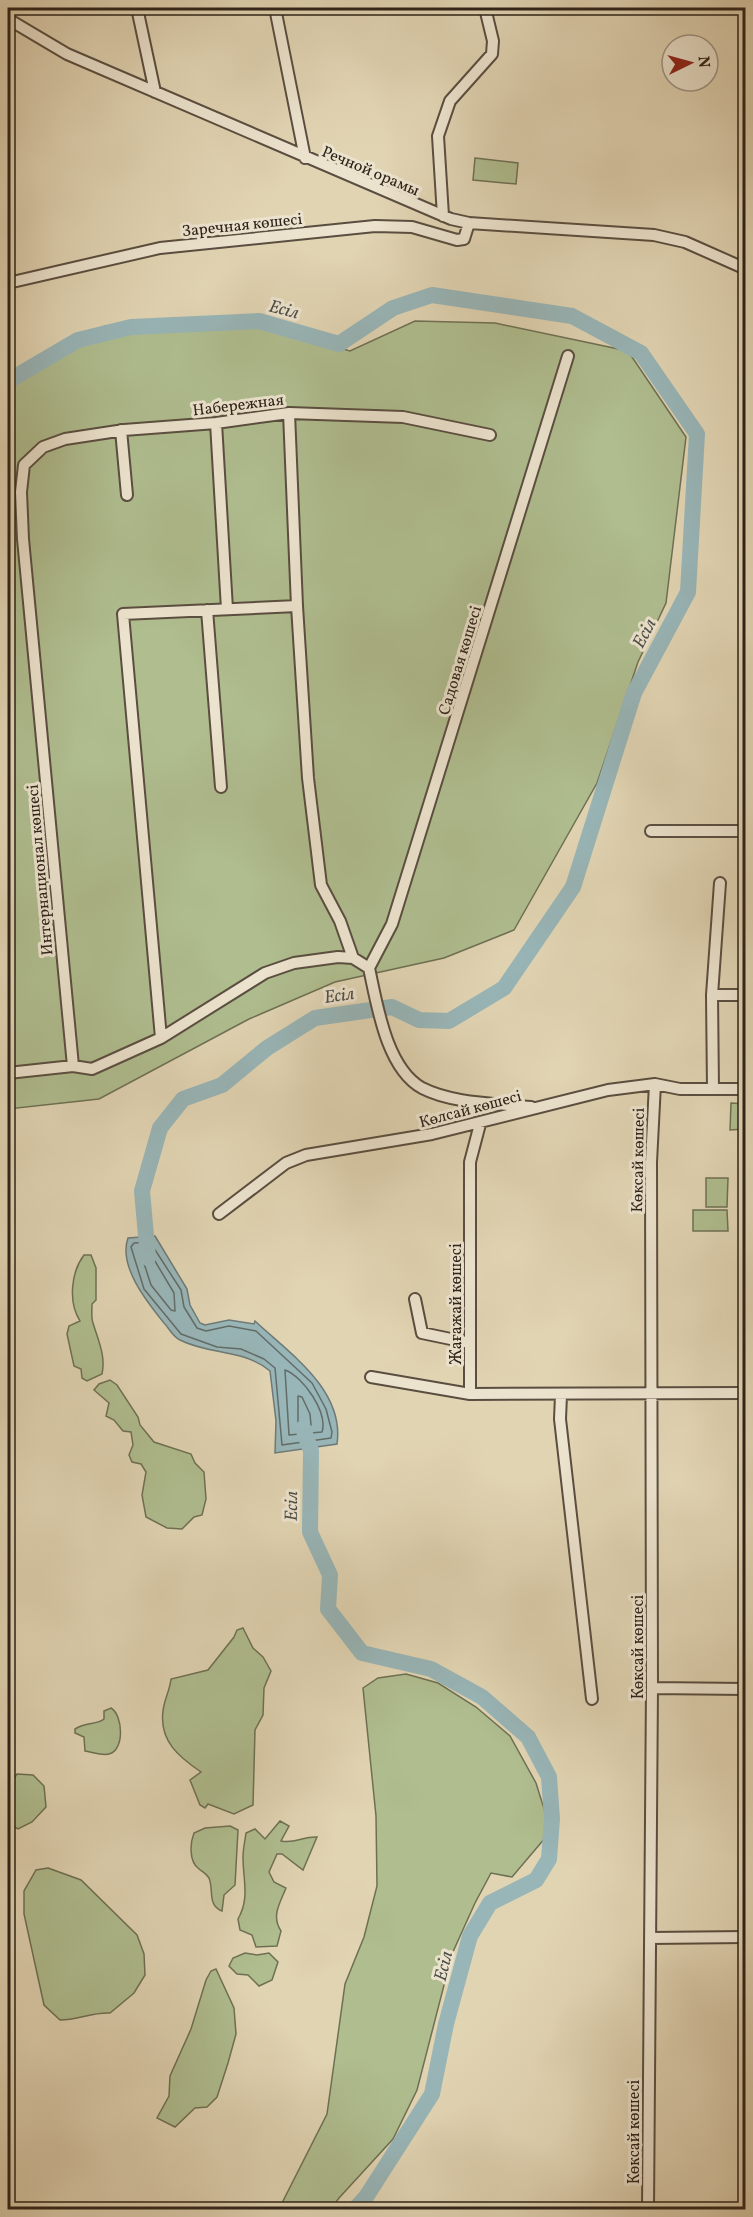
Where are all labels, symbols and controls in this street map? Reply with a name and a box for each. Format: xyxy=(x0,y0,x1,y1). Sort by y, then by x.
north arrow xyxy=(660,33,720,93)
text: N xyxy=(691,55,714,69)
street label: Речной орамы xyxy=(318,141,423,202)
street label: Заречная көшесі xyxy=(181,209,304,243)
water label: Есіл xyxy=(266,294,302,327)
street label: Набережная xyxy=(191,389,285,422)
street label: Садовая көшесі xyxy=(434,603,488,718)
water label: Есіл xyxy=(627,614,664,653)
street label: Интернационал көшесі xyxy=(23,783,59,956)
water label: Есіл xyxy=(323,982,356,1011)
street label: Көлсай көшесі xyxy=(417,1086,524,1134)
street label: Көксай көшесі xyxy=(627,1107,651,1213)
street label: Жағажай көшесі xyxy=(446,1243,468,1365)
water label: Есіл xyxy=(280,1490,305,1521)
street label: Көксай көшесі xyxy=(628,1594,650,1699)
water label: Есіл xyxy=(429,1948,460,1984)
street label: Көксай көшесі xyxy=(624,2079,646,2184)

